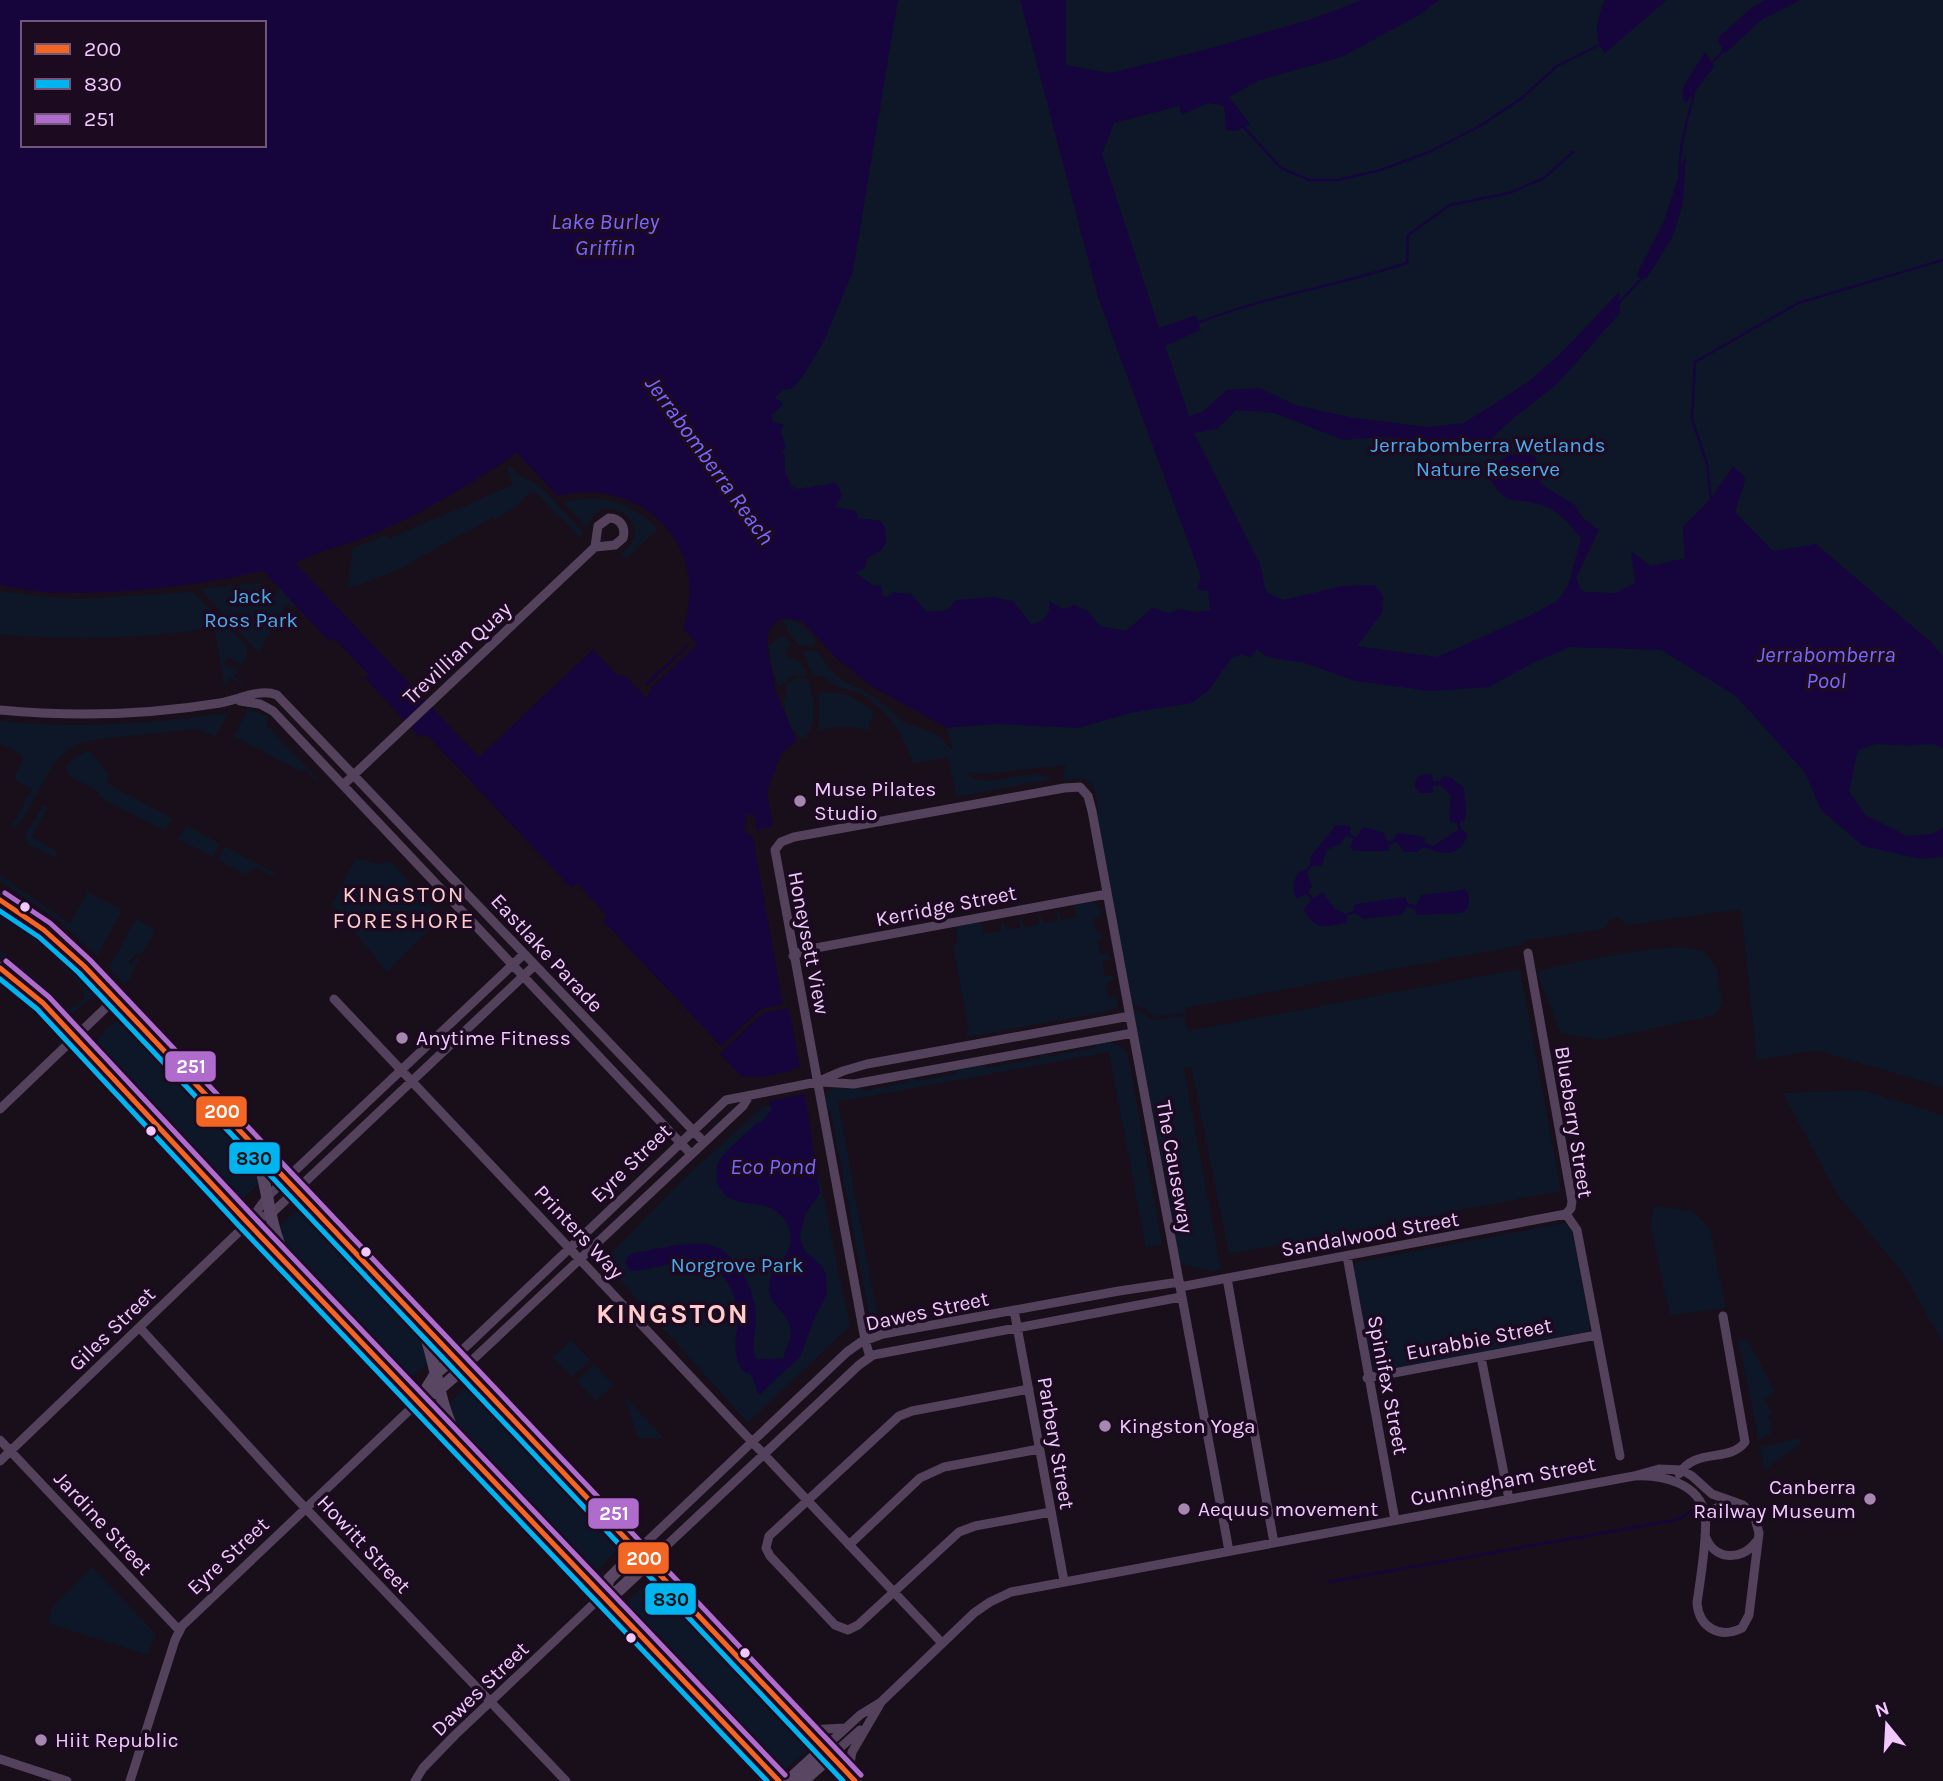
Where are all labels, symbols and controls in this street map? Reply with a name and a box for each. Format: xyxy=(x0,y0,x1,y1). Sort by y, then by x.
legend xyxy=(21,21,266,147)
text: 200 xyxy=(84,37,121,61)
text: 830 xyxy=(84,72,122,96)
text: 251 xyxy=(84,107,115,131)
water label: Lake Burley Griffin xyxy=(551,208,660,261)
water label: Jerrabomberra Reach xyxy=(639,371,780,550)
park label: Jerrabomberra Wetlands Nature Reserve xyxy=(1371,433,1605,481)
park label: Jack Ross Park xyxy=(204,584,298,632)
street label: Trevillian Quay xyxy=(398,597,516,709)
water label: Jerrabomberra Pool xyxy=(1756,641,1896,694)
place label: Muse Pilates Studio xyxy=(814,777,936,825)
marker: Muse Pilates Studio xyxy=(792,793,808,809)
street label: Honeysett View xyxy=(783,869,835,1017)
district label: KINGSTON FORESHORE xyxy=(332,881,476,934)
street label: Kerridge Street xyxy=(874,881,1018,931)
street label: Eastlake Parade xyxy=(486,889,608,1017)
unlabelled marker xyxy=(18,900,32,914)
place label: Anytime Fitness xyxy=(416,1026,571,1050)
marker: Anytime Fitness xyxy=(394,1030,410,1046)
street label: Blueberry Street xyxy=(1550,1044,1598,1200)
line badge: 251 xyxy=(164,1050,217,1083)
text: 251 xyxy=(176,1056,206,1078)
line badge: 200 xyxy=(195,1095,248,1128)
street label: The Causeway xyxy=(1152,1099,1199,1236)
text: 200 xyxy=(204,1101,240,1123)
street label: Eyre Street xyxy=(586,1119,676,1207)
unlabelled marker xyxy=(144,1124,158,1138)
line badge: 830 xyxy=(228,1141,281,1175)
text: 830 xyxy=(236,1148,272,1170)
water label: Eco Pond xyxy=(730,1153,816,1180)
street label: Printers Way xyxy=(529,1180,629,1284)
street label: Sandalwood Street xyxy=(1279,1207,1461,1261)
unlabelled marker xyxy=(359,1245,373,1259)
park label: Norgrove Park xyxy=(671,1253,804,1277)
street label: Giles Street xyxy=(64,1282,160,1376)
street label: Dawes Street xyxy=(863,1286,991,1336)
district label: KINGSTON xyxy=(596,1297,750,1330)
street label: Spinifex Street xyxy=(1363,1313,1413,1457)
street label: Eurabbie Street xyxy=(1404,1313,1554,1365)
street label: Parbery Street xyxy=(1033,1375,1079,1511)
place label: Kingston Yoga xyxy=(1119,1414,1256,1438)
marker: Kingston Yoga xyxy=(1097,1418,1113,1434)
street label: Cunningham Street xyxy=(1408,1451,1598,1511)
street label: Jardine Street xyxy=(49,1466,157,1580)
place label: Canberra Railway Museum xyxy=(1693,1475,1856,1523)
street label: Howitt Street xyxy=(312,1490,416,1598)
marker: Canberra Railway Museum xyxy=(1862,1491,1878,1507)
line badge: 251 xyxy=(587,1497,640,1530)
place label: Aequus movement xyxy=(1198,1497,1378,1521)
marker: Aequus movement xyxy=(1176,1501,1192,1517)
text: 251 xyxy=(599,1503,629,1525)
street label: Eyre Street xyxy=(182,1512,274,1600)
line badge: 200 xyxy=(617,1541,670,1575)
text: 200 xyxy=(626,1548,662,1570)
line badge: 830 xyxy=(644,1582,697,1616)
text: 830 xyxy=(653,1589,689,1611)
unlabelled marker xyxy=(624,1631,638,1645)
street label: Dawes Street xyxy=(427,1637,533,1741)
unlabelled marker xyxy=(738,1646,752,1660)
north arrow xyxy=(1852,1690,1922,1760)
text: N xyxy=(1872,1697,1892,1722)
place label: Hiit Republic xyxy=(55,1728,179,1752)
marker: Hiit Republic xyxy=(33,1732,49,1748)

